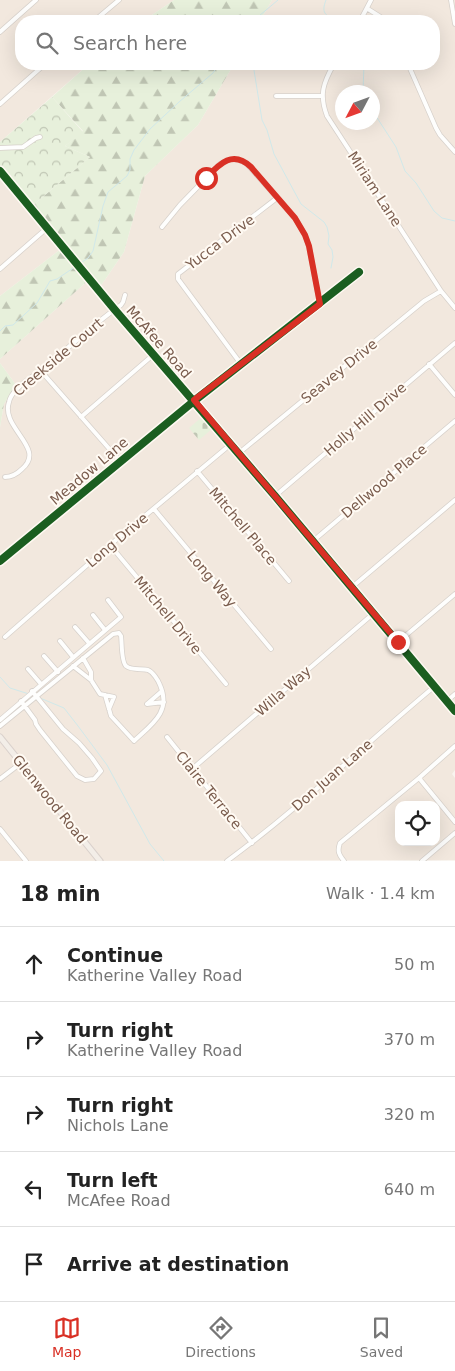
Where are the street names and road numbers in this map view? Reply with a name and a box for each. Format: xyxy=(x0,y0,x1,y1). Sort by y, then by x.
street label: Miriam Lane xyxy=(345,149,405,229)
street label: Yucca Drive xyxy=(182,211,257,274)
street label: McAfee Road xyxy=(123,303,195,381)
street label: Creekside Court xyxy=(10,315,106,399)
street label: Seavey Drive xyxy=(298,336,380,406)
street label: Holly Hill Drive xyxy=(321,379,409,459)
street label: Meadow Lane xyxy=(47,434,131,508)
street label: Dellwood Place xyxy=(338,441,430,521)
street label: Mitchell Place xyxy=(206,484,280,568)
street label: Long Drive xyxy=(83,510,151,570)
street label: Long Way xyxy=(184,548,240,610)
street label: Mitchell Drive xyxy=(131,573,205,657)
street label: Willa Way xyxy=(252,663,314,719)
street label: Don Juan Lane xyxy=(288,736,376,814)
street label: Claire Terrace xyxy=(173,748,245,832)
street label: Glenwood Road xyxy=(9,752,91,846)

